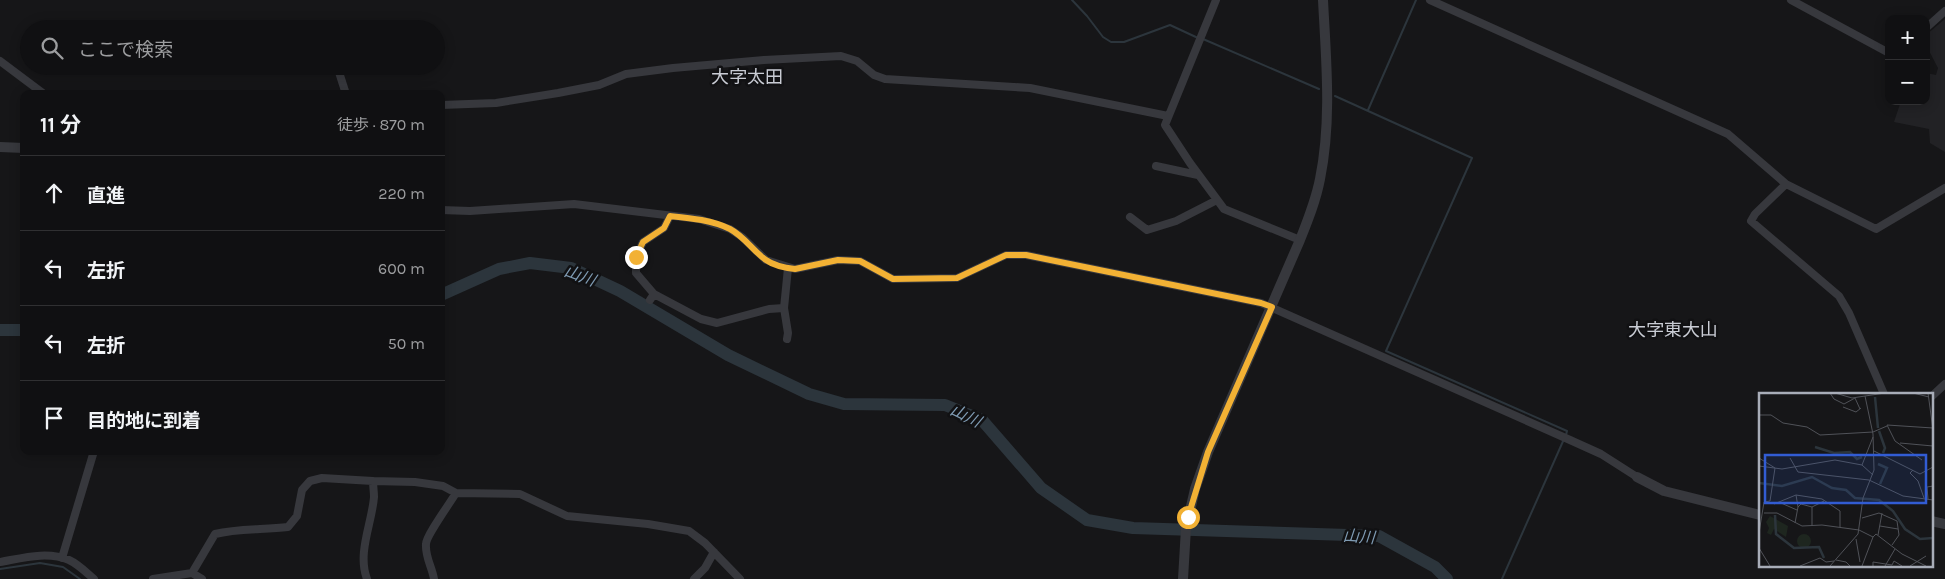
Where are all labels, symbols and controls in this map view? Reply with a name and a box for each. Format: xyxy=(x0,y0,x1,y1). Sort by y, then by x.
map controls xyxy=(1885,15,1930,105)
button: + xyxy=(1885,15,1930,60)
search box xyxy=(20,20,445,75)
icon: search xyxy=(38,34,66,62)
text: ここで検索 xyxy=(78,39,173,61)
button: − xyxy=(1885,60,1930,105)
district label: 大字太田 xyxy=(711,66,783,88)
text: 11 分 xyxy=(40,113,81,137)
text: 徒歩 · 870 m xyxy=(337,115,425,134)
icon: ahead xyxy=(40,179,68,207)
text: 220 m xyxy=(378,184,425,203)
text: 直進 xyxy=(87,185,125,207)
route end xyxy=(625,246,648,269)
icon: left xyxy=(40,254,68,282)
text: 600 m xyxy=(378,259,425,278)
text: 左折 xyxy=(87,260,125,282)
water label: 山川 xyxy=(562,261,600,291)
district label: 大字東大山 xyxy=(1628,319,1718,341)
icon: left xyxy=(40,329,68,357)
text: 50 m xyxy=(388,334,425,353)
text: 左折 xyxy=(87,335,125,357)
inset map xyxy=(1759,393,1932,566)
water label: 山川 xyxy=(947,400,986,432)
icon: arrive xyxy=(40,404,68,432)
text: 目的地に到着 xyxy=(87,410,201,432)
route start xyxy=(1177,506,1200,529)
water label: 山川 xyxy=(1342,526,1378,547)

